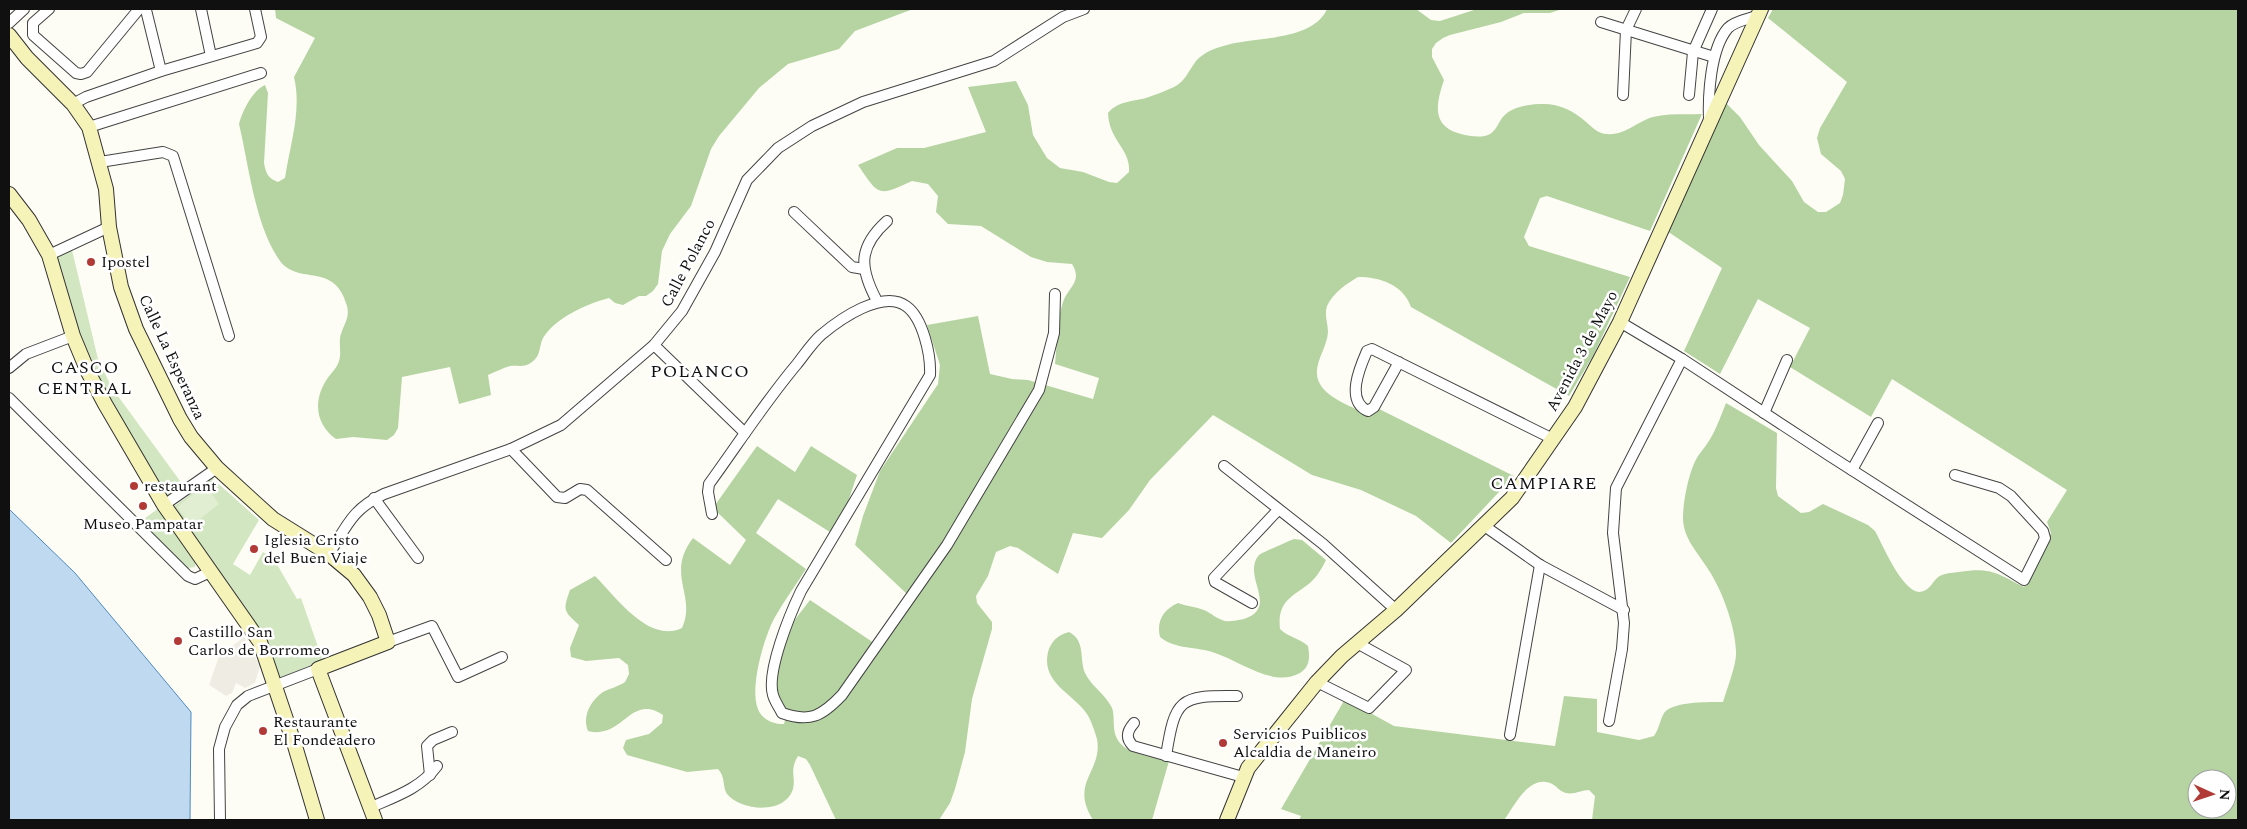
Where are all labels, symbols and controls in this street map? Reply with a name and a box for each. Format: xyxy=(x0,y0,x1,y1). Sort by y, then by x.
street label: Calle Polanco xyxy=(655,214,721,312)
place label: Ipostel xyxy=(101,250,150,274)
marker: Ipostel xyxy=(85,256,97,268)
street label: Avenida 3 de Mayo xyxy=(1540,286,1624,416)
street label: Calle La Esperanza xyxy=(132,290,212,424)
district label: CASCO CENTRAL xyxy=(37,354,133,402)
district label: POLANCO xyxy=(650,358,750,385)
district label: CAMPIARE xyxy=(1490,470,1598,497)
place label: restaurant xyxy=(144,474,217,498)
marker: restaurant xyxy=(128,480,140,492)
marker: Museo Pampatar xyxy=(137,500,149,512)
place label: Museo Pampatar xyxy=(83,512,203,536)
place label: Iglesia Cristo del Buen Viaje xyxy=(264,528,367,570)
marker: Iglesia Cristo del Buen Viaje xyxy=(248,543,260,555)
place label: Castillo San Carlos de Borromeo xyxy=(188,620,330,662)
marker: Castillo San Carlos de Borromeo xyxy=(172,635,184,647)
place label: Restaurante El Fondeadero xyxy=(273,710,376,752)
place label: Servicios Puiblicos Alcaldia de Maneiro xyxy=(1233,722,1376,764)
marker: Restaurante El Fondeadero xyxy=(257,725,269,737)
marker: Servicios Puiblicos Alcaldia de Maneiro xyxy=(1217,737,1229,749)
north arrow xyxy=(2187,769,2237,819)
text: N xyxy=(2214,788,2235,801)

